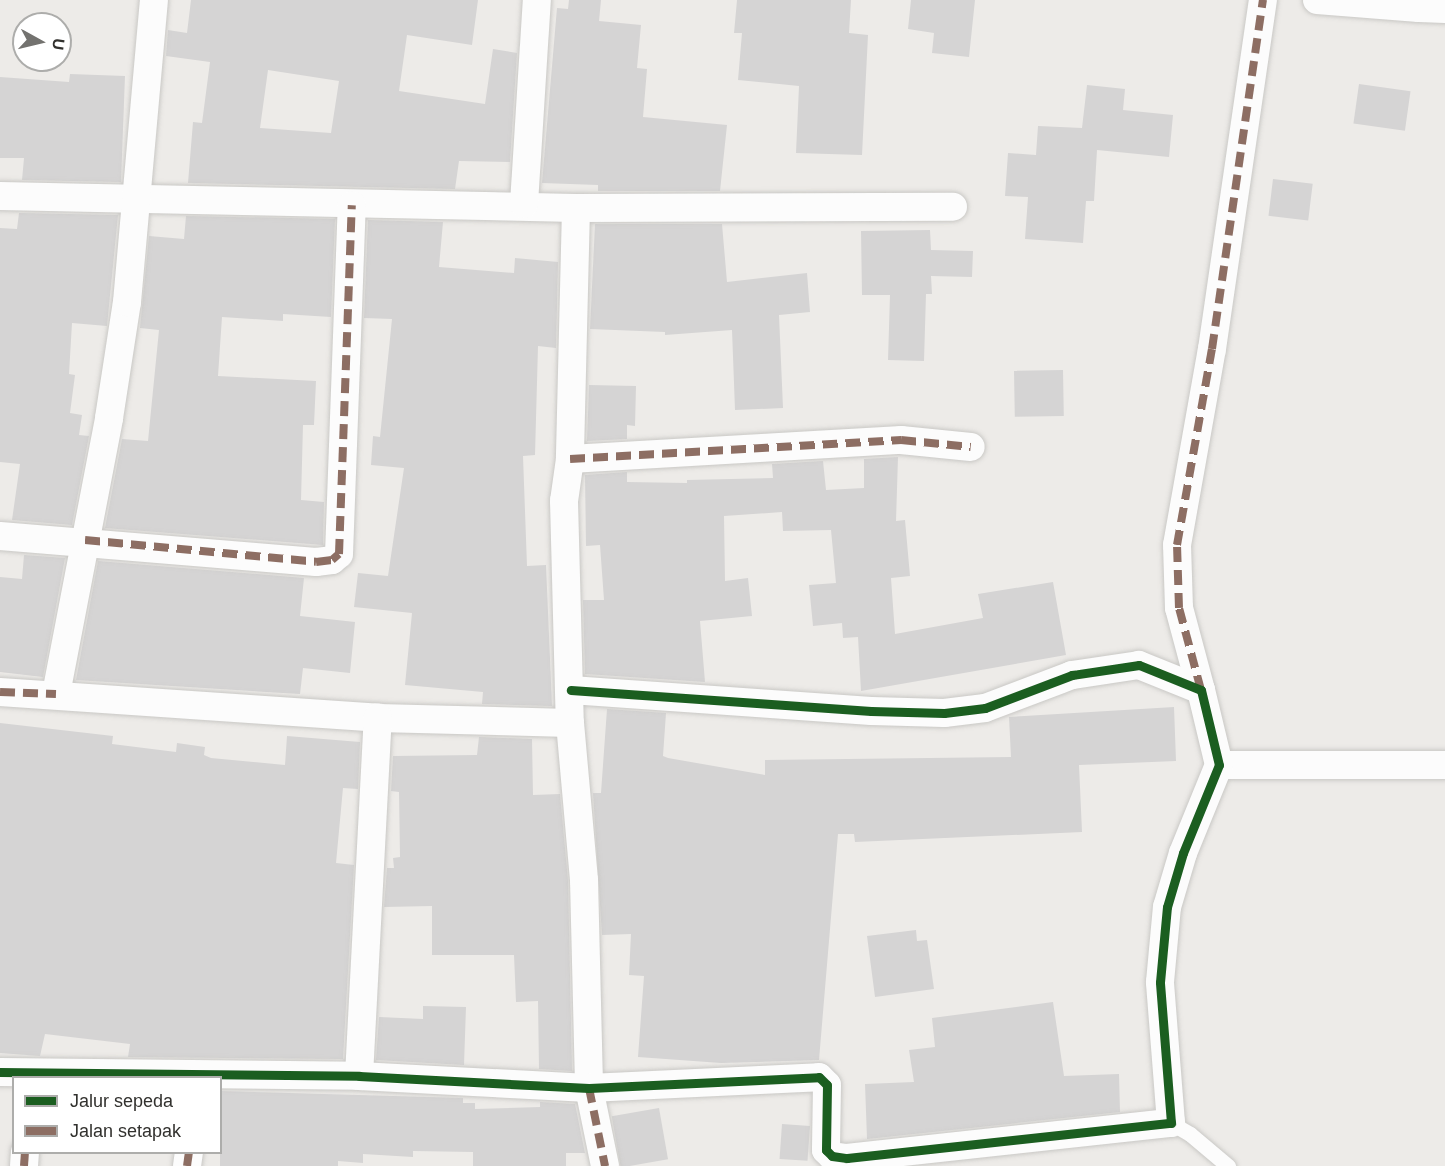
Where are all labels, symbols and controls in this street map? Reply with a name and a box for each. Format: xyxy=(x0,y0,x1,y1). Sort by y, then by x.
north arrow xyxy=(12,12,72,72)
text: U xyxy=(49,37,68,51)
legend xyxy=(12,1076,222,1154)
text: Jalur sepeda xyxy=(70,1091,173,1111)
text: Jalan setapak xyxy=(70,1121,181,1141)

